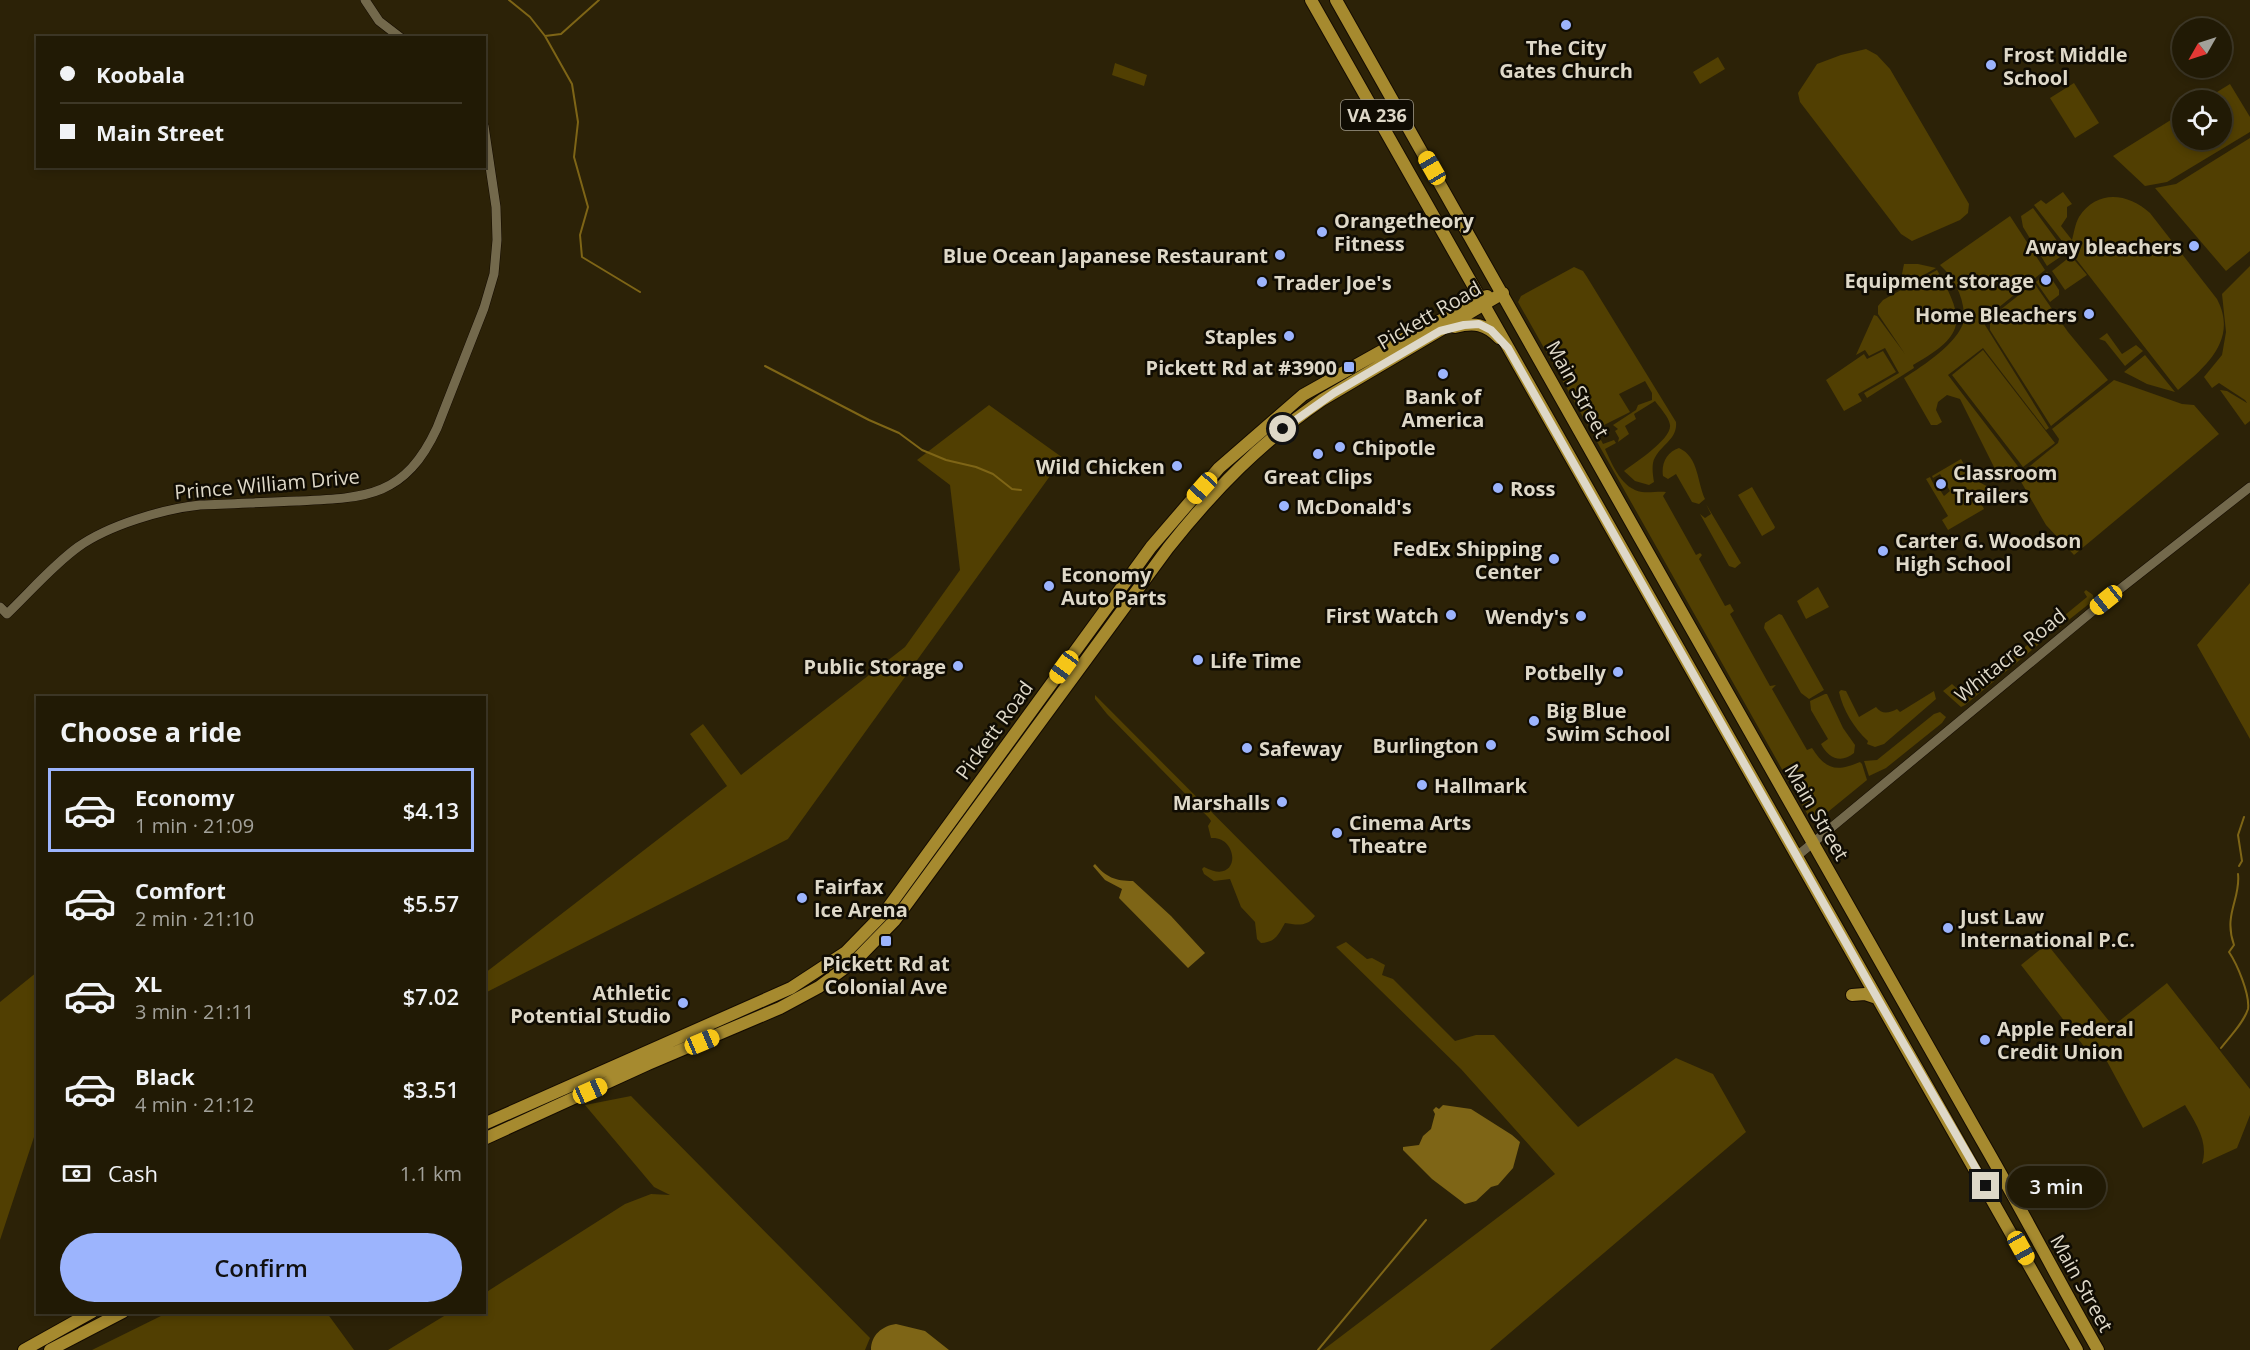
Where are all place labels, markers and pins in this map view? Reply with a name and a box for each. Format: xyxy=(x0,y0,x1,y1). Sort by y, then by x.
marker: The City Gates Church xyxy=(1559,18,1573,32)
place label: The City Gates Church xyxy=(1499,34,1633,84)
place label: Frost Middle School xyxy=(2003,41,2127,91)
marker: Frost Middle School xyxy=(1984,58,1998,72)
place label: Orangetheory Fitness xyxy=(1334,207,1474,257)
marker: Orangetheory Fitness xyxy=(1315,225,1329,239)
place label: Away bleachers xyxy=(2026,233,2182,260)
marker: Away bleachers xyxy=(2187,239,2201,253)
place label: Blue Ocean Japanese Restaurant xyxy=(943,242,1268,269)
marker: Blue Ocean Japanese Restaurant xyxy=(1273,248,1287,262)
place label: Equipment storage xyxy=(1844,267,2034,294)
place label: Trader Joe's xyxy=(1274,269,1392,296)
marker: Equipment storage xyxy=(2039,273,2053,287)
marker: Trader Joe's xyxy=(1255,275,1269,289)
place label: Home Bleachers xyxy=(1915,301,2077,328)
marker: Home Bleachers xyxy=(2082,307,2096,321)
place label: Staples xyxy=(1205,323,1277,350)
marker: Staples xyxy=(1282,329,1296,343)
place label: Pickett Rd at #3900 xyxy=(1146,354,1337,381)
marker: Pickett Rd at #3900 xyxy=(1342,360,1356,374)
marker: Bank of America xyxy=(1436,367,1450,381)
place label: Bank of America xyxy=(1402,383,1484,433)
place label: Chipotle xyxy=(1352,434,1436,461)
marker: Chipotle xyxy=(1333,440,1347,454)
marker: Great Clips xyxy=(1311,447,1325,461)
place label: Wild Chicken xyxy=(1036,453,1165,480)
marker: Wild Chicken xyxy=(1170,459,1184,473)
place label: Classroom Trailers xyxy=(1953,459,2057,509)
place label: Great Clips xyxy=(1264,463,1373,490)
place label: Ross xyxy=(1510,475,1556,502)
marker: Classroom Trailers xyxy=(1934,477,1948,491)
marker: Ross xyxy=(1491,481,1505,495)
place label: McDonald's xyxy=(1296,493,1412,520)
marker: McDonald's xyxy=(1277,499,1291,513)
place label: Carter G. Woodson High School xyxy=(1895,527,2081,577)
place label: FedEx Shipping Center xyxy=(1392,535,1543,585)
marker: Carter G. Woodson High School xyxy=(1876,544,1890,558)
marker: FedEx Shipping Center xyxy=(1547,552,1561,566)
place label: Economy Auto Parts xyxy=(1061,561,1167,611)
marker: Economy Auto Parts xyxy=(1042,579,1056,593)
place label: First Watch xyxy=(1325,602,1439,629)
place label: Wendy's xyxy=(1485,603,1569,630)
marker: First Watch xyxy=(1444,608,1458,622)
marker: Wendy's xyxy=(1574,609,1588,623)
place label: Life Time xyxy=(1210,647,1301,674)
place label: Public Storage xyxy=(804,653,946,680)
marker: Life Time xyxy=(1191,653,1205,667)
marker: Public Storage xyxy=(951,659,965,673)
place label: Potbelly xyxy=(1524,659,1607,686)
marker: Potbelly xyxy=(1611,665,1625,679)
place label: Big Blue Swim School xyxy=(1546,697,1670,747)
marker: Big Blue Swim School xyxy=(1527,714,1541,728)
place label: Burlington xyxy=(1372,732,1479,759)
place label: Safeway xyxy=(1259,735,1343,762)
marker: Burlington xyxy=(1484,738,1498,752)
marker: Safeway xyxy=(1240,741,1254,755)
place label: Hallmark xyxy=(1434,772,1527,799)
marker: Hallmark xyxy=(1415,778,1429,792)
place label: Marshalls xyxy=(1173,789,1270,816)
marker: Marshalls xyxy=(1275,795,1289,809)
place label: Cinema Arts Theatre xyxy=(1349,809,1471,859)
marker: Cinema Arts Theatre xyxy=(1330,826,1344,840)
place label: Fairfax Ice Arena xyxy=(814,873,908,923)
marker: Fairfax Ice Arena xyxy=(795,891,809,905)
place label: Just Law International P.C. xyxy=(1958,903,2135,953)
marker: Just Law International P.C. xyxy=(1941,921,1955,935)
marker: Pickett Rd at Colonial Ave xyxy=(879,934,893,948)
place label: Pickett Rd at Colonial Ave xyxy=(822,950,950,1000)
place label: Athletic Potential Studio xyxy=(510,979,671,1029)
marker: Athletic Potential Studio xyxy=(676,996,690,1010)
place label: Apple Federal Credit Union xyxy=(1997,1015,2134,1065)
marker: Apple Federal Credit Union xyxy=(1978,1033,1992,1047)

